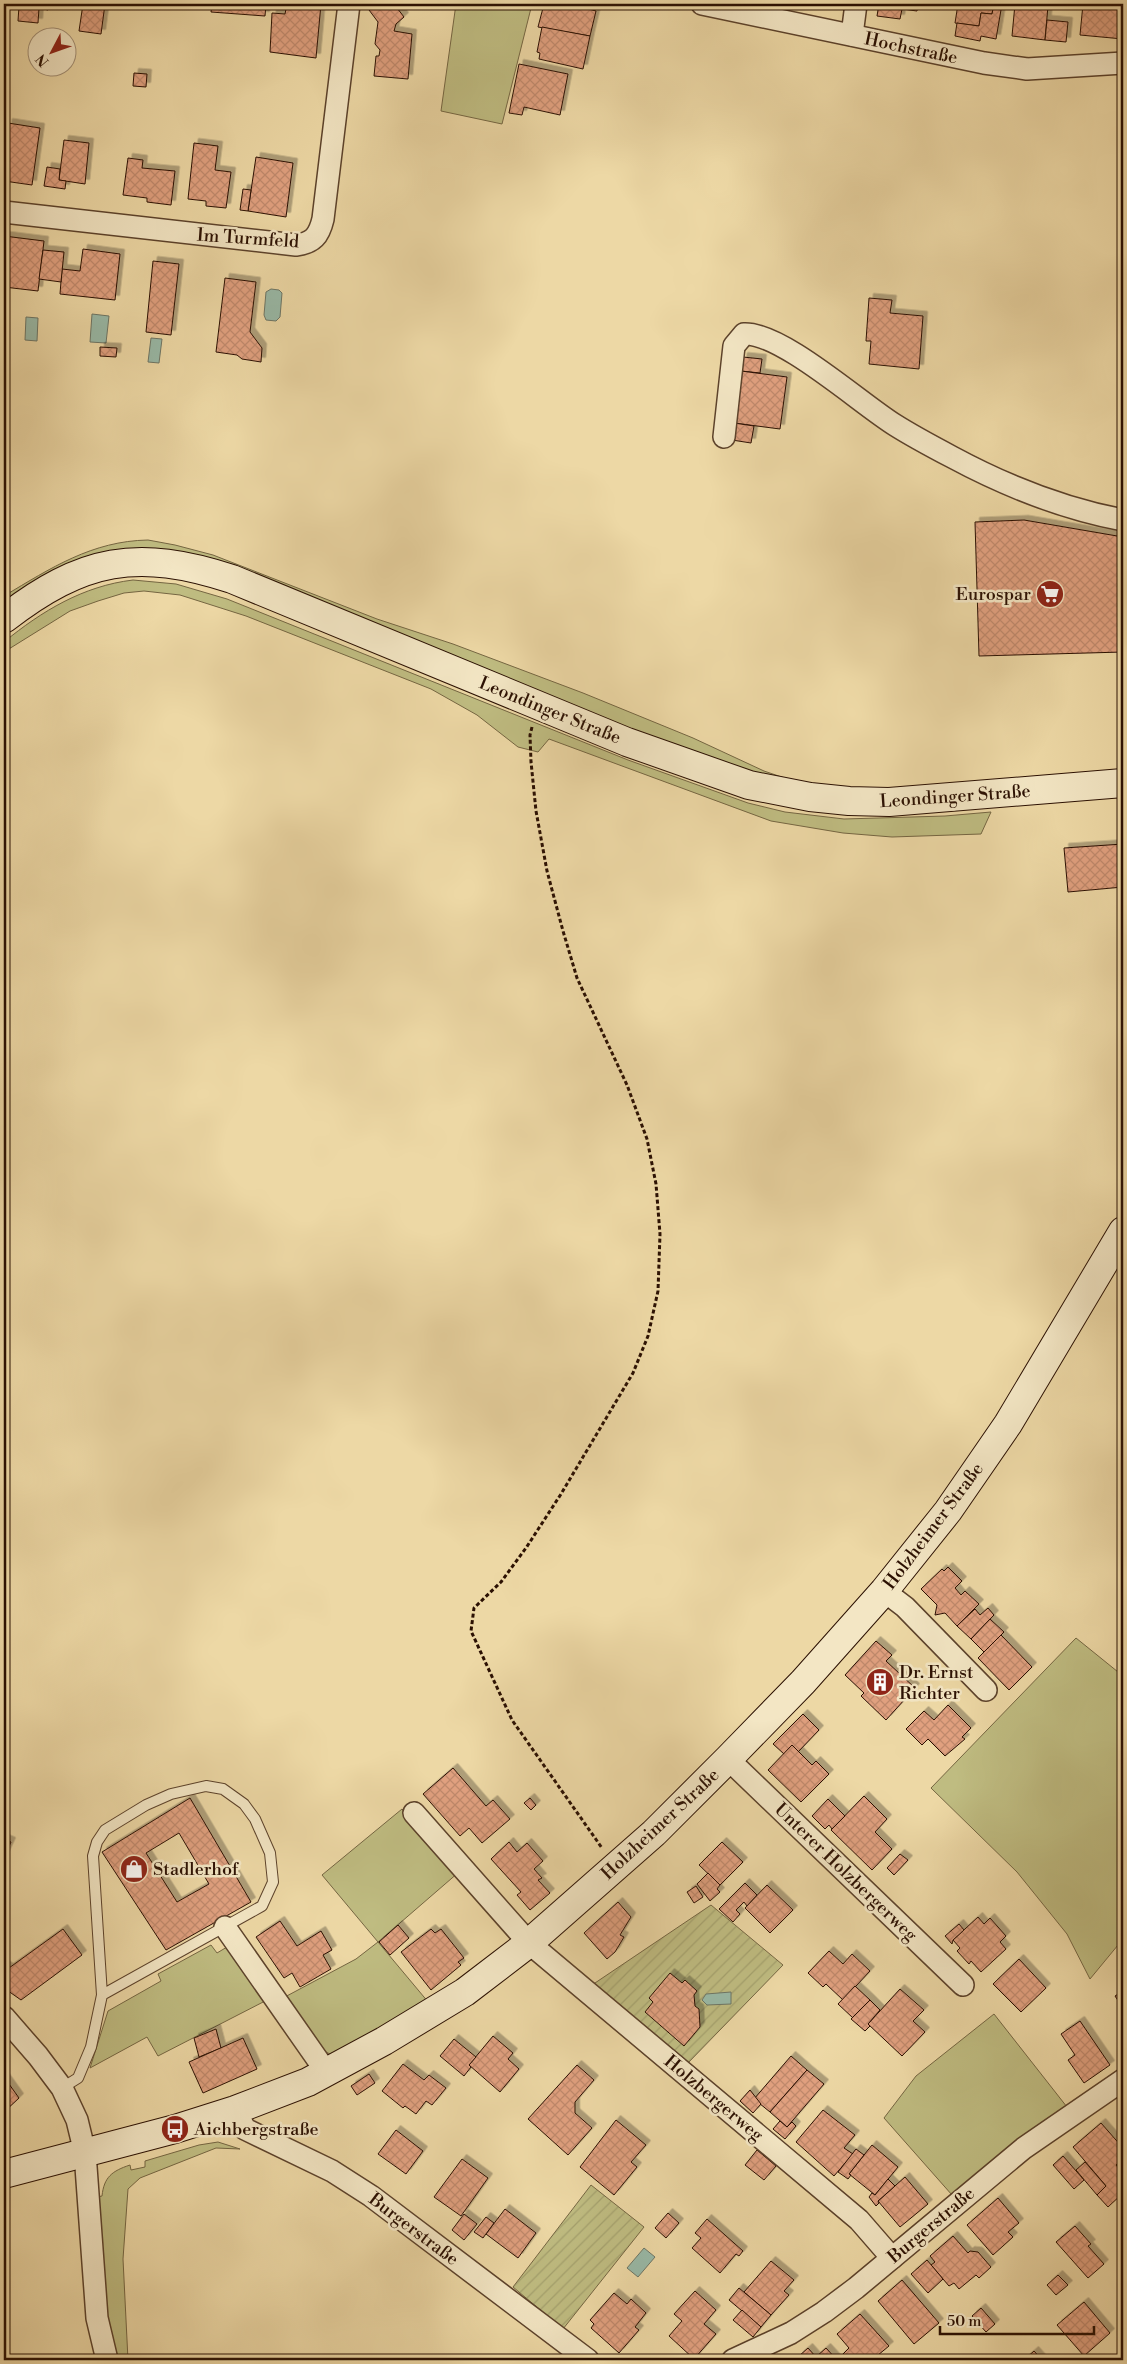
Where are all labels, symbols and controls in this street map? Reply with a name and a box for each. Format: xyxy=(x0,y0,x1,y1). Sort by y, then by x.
street label: Hochstraße xyxy=(862,27,960,70)
north arrow xyxy=(28,28,78,78)
text: N xyxy=(33,50,53,70)
street label: Im Turmfeld xyxy=(196,223,301,254)
supermarket icon: Eurospar xyxy=(1035,579,1065,609)
place label: Eurospar xyxy=(955,583,1031,606)
street label: Leondinger Straße xyxy=(475,671,624,749)
street label: Leondinger Straße xyxy=(879,780,1031,813)
street label: Holzheimer Straße xyxy=(878,1458,989,1594)
place label: Dr. Ernst Richter xyxy=(899,1661,974,1705)
building icon: Dr. Ernst Richter xyxy=(865,1667,895,1697)
street label: Holzheimer Straße xyxy=(596,1764,724,1885)
street label: Unterer Holzbergerweg xyxy=(769,1798,922,1947)
shop icon: Stadlerhof xyxy=(119,1854,149,1884)
place label: Stadlerhof xyxy=(153,1858,240,1881)
street label: Holzbergerweg xyxy=(659,2050,769,2147)
bus stop icon: Aichbergstraße xyxy=(160,2114,190,2144)
place label: Aichbergstraße xyxy=(193,2118,319,2141)
street label: Burgerstraße xyxy=(882,2182,980,2269)
street label: Burgerstraße xyxy=(363,2187,463,2271)
scale bar xyxy=(940,2304,1093,2336)
text: 50 m xyxy=(947,2312,981,2331)

